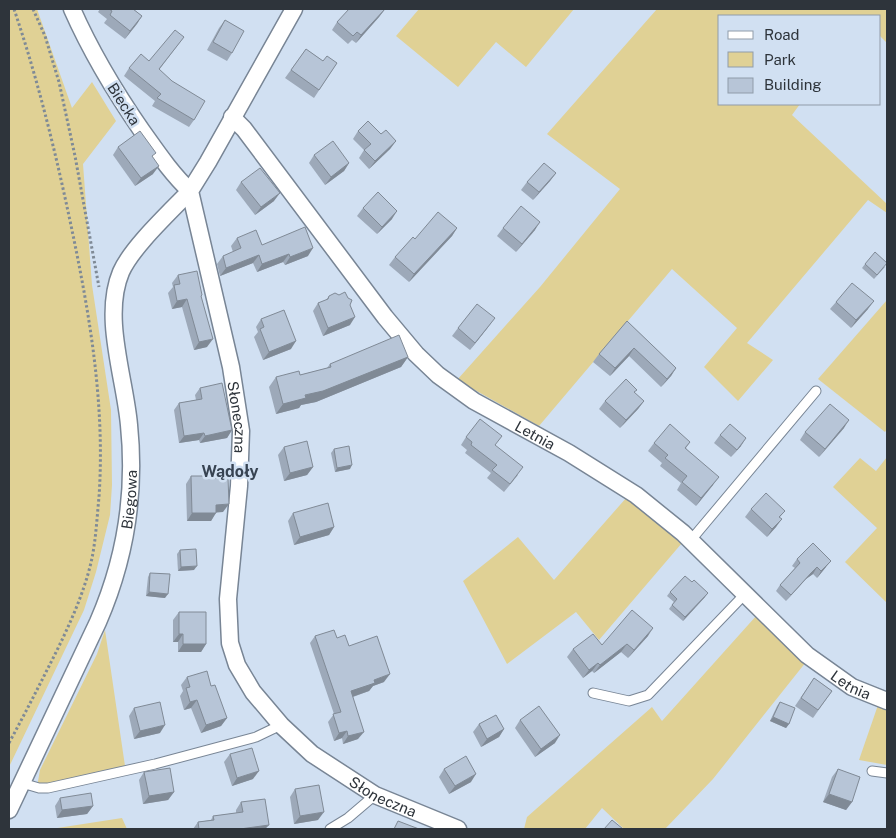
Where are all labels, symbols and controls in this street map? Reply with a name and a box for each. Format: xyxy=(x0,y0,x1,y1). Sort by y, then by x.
legend xyxy=(718,15,881,105)
text: Road xyxy=(764,26,800,43)
text: Park xyxy=(764,51,796,68)
text: Building xyxy=(764,76,822,93)
street label: Biecka xyxy=(104,80,144,128)
street label: Słoneczna xyxy=(225,380,250,454)
street label: Letnia xyxy=(512,417,558,452)
district label: Wądoły xyxy=(201,462,259,481)
street label: Biegowa xyxy=(117,470,140,530)
street label: Letnia xyxy=(828,666,873,702)
street label: Słoneczna xyxy=(346,772,419,820)

